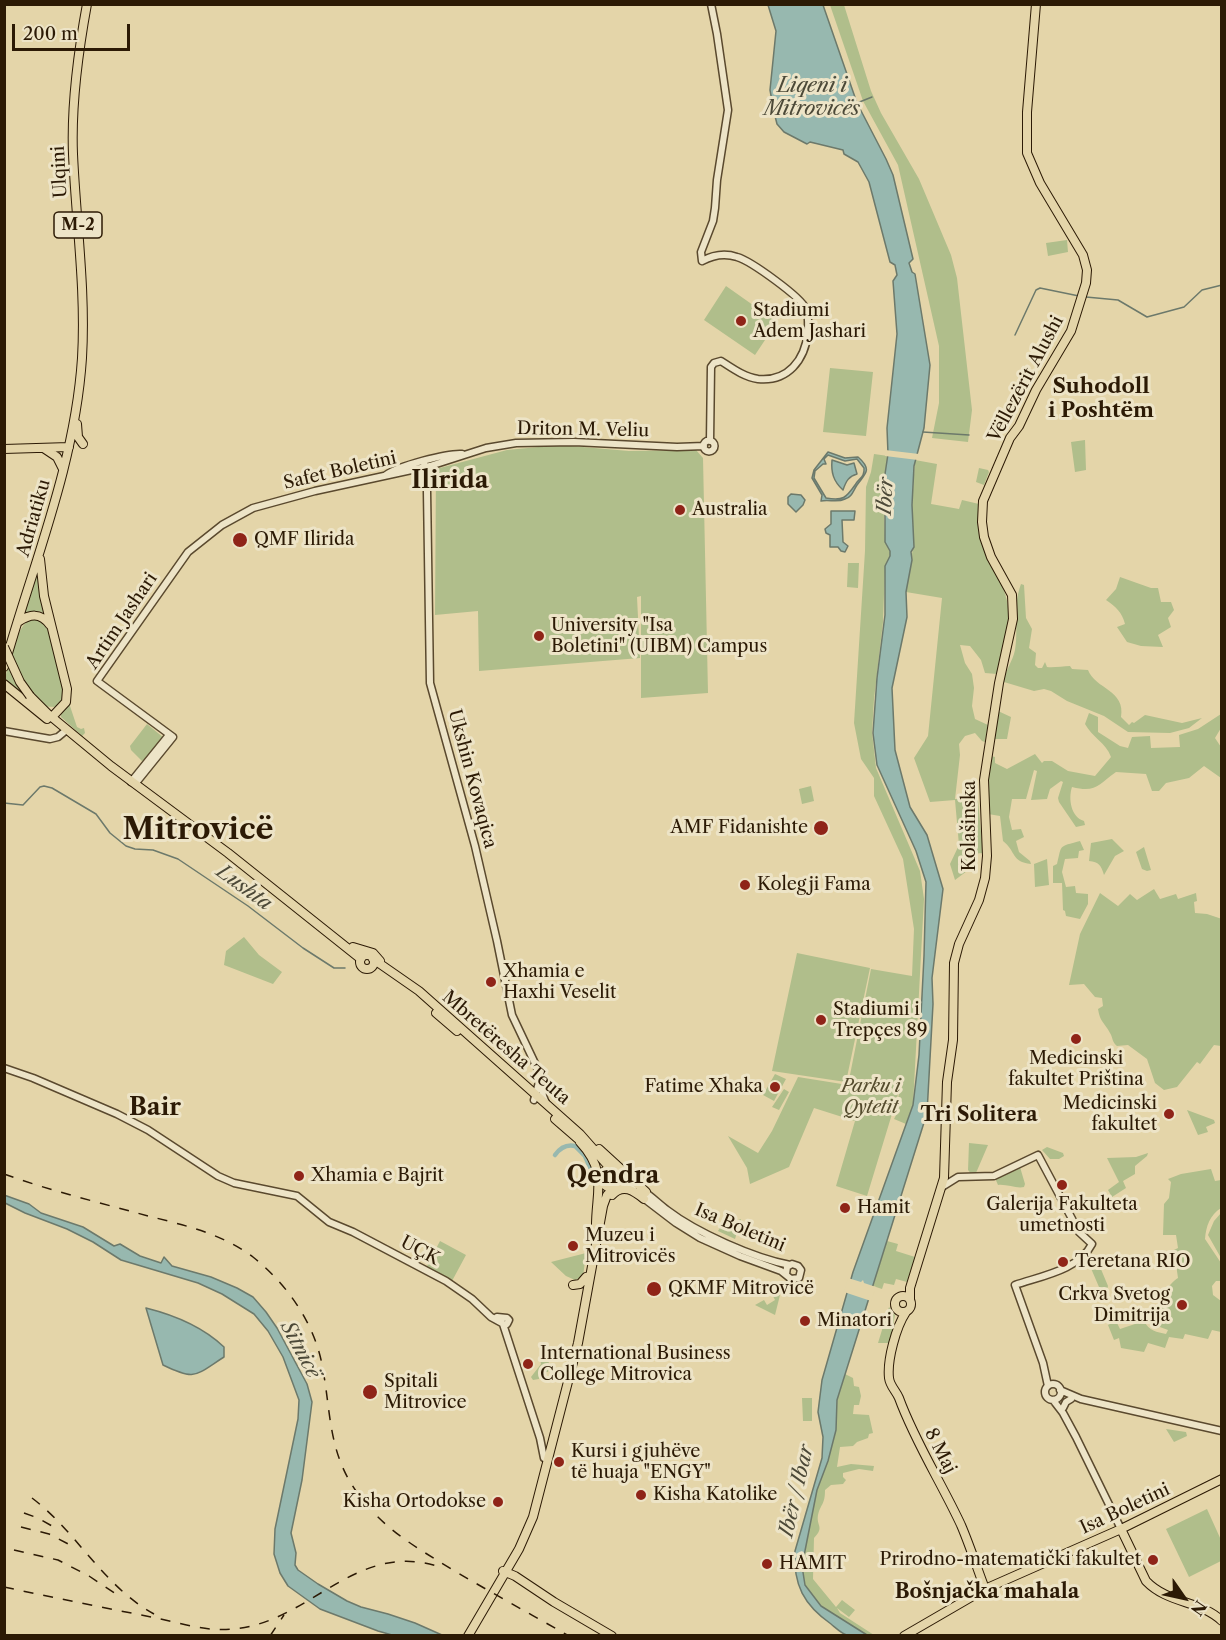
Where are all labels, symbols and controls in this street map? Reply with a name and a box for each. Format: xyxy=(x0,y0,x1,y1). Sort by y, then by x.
scale bar xyxy=(15,12,134,50)
text: 200 m xyxy=(23,23,78,45)
water label: Liqeni i Mitrovicës xyxy=(764,74,860,121)
street label: Ulqini xyxy=(48,145,72,199)
road number: M-2 xyxy=(54,212,102,238)
place label: Stadiumi Adem Jashari xyxy=(753,300,866,342)
street label: Vëllezërit Alushi xyxy=(984,312,1068,446)
marker: Stadiumi Adem Jashari xyxy=(734,314,748,328)
district label: Suhodoll i Poshtëm xyxy=(1048,374,1154,424)
street label: Driton M. Veliu xyxy=(517,418,649,442)
street label: Safet Boletini xyxy=(281,448,399,494)
district label: Ilirida xyxy=(411,467,489,495)
street label: Adriatiku xyxy=(13,477,55,559)
water label: Ibër xyxy=(873,477,899,515)
place label: Australia xyxy=(692,499,768,521)
marker: Australia xyxy=(673,503,687,517)
place label: QMF Ilirida xyxy=(254,529,355,551)
marker: QMF Ilirida xyxy=(231,531,249,549)
street label: Artim Jashari xyxy=(82,569,162,673)
place label: University "Isa Boletini" (UIBM) Campus xyxy=(551,615,767,658)
marker: University "Isa Boletini" (UIBM) Campus xyxy=(532,629,546,643)
street label: Ukshin Kovaqica xyxy=(443,707,501,851)
street label: Kolašinska xyxy=(959,780,981,872)
district label: Mitrovicë xyxy=(123,812,273,848)
place label: AMF Fidanishte xyxy=(670,817,808,839)
marker: AMF Fidanishte xyxy=(812,819,830,837)
water label: Lushta xyxy=(212,860,276,916)
place label: Kolegji Fama xyxy=(757,874,871,896)
marker: Kolegji Fama xyxy=(738,878,752,892)
place label: Xhamia e Haxhi Veselit xyxy=(503,961,616,1004)
marker: Xhamia e Haxhi Veselit xyxy=(484,975,498,989)
street label: Mbretëresha Teuta xyxy=(438,987,574,1109)
place label: Stadiumi i Trepçes 89 xyxy=(833,999,927,1042)
marker: Stadiumi i Trepçes 89 xyxy=(814,1013,828,1027)
marker: Medicinski fakultet Priština xyxy=(1069,1032,1083,1046)
place label: Medicinski fakultet Priština xyxy=(1008,1048,1144,1090)
place label: Fatime Xhaka xyxy=(645,1076,763,1098)
park label: Parku i Qytetit xyxy=(841,1076,901,1118)
marker: Fatime Xhaka xyxy=(768,1080,782,1094)
place label: Medicinski fakultet xyxy=(1063,1093,1157,1136)
district label: Bair xyxy=(129,1094,181,1122)
district label: Tri Solitera xyxy=(920,1103,1038,1127)
marker: Medicinski fakultet xyxy=(1162,1107,1176,1121)
district label: Qendra xyxy=(567,1162,659,1190)
place label: Xhamia e Bajrit xyxy=(311,1165,444,1187)
marker: Xhamia e Bajrit xyxy=(292,1169,306,1183)
marker: Galerija Fakulteta umetnosti xyxy=(1055,1178,1069,1192)
place label: Galerija Fakulteta umetnosti xyxy=(986,1194,1138,1236)
place label: Hamit xyxy=(857,1197,910,1219)
street label: Isa Boletini xyxy=(691,1199,789,1257)
marker: Hamit xyxy=(838,1201,852,1215)
place label: Muzeu i Mitrovicës xyxy=(585,1225,675,1268)
street label: UÇK xyxy=(397,1232,443,1270)
marker: Muzeu i Mitrovicës xyxy=(566,1239,580,1253)
place label: Teretana RIO xyxy=(1075,1251,1190,1273)
marker: Teretana RIO xyxy=(1056,1255,1070,1269)
place label: QKMF Mitrovicë xyxy=(668,1278,814,1300)
marker: QKMF Mitrovicë xyxy=(645,1280,663,1298)
place label: Crkva Svetog Dimitrija xyxy=(1058,1284,1170,1326)
marker: Crkva Svetog Dimitrija xyxy=(1175,1298,1189,1312)
place label: Minatori xyxy=(817,1310,892,1332)
marker: Minatori xyxy=(798,1314,812,1328)
water label: Sitnicë xyxy=(275,1317,325,1383)
place label: International Business College Mitrovica xyxy=(540,1343,731,1386)
marker: International Business College Mitrovica xyxy=(521,1357,535,1371)
place label: Spitali Mitrovice xyxy=(384,1371,467,1414)
marker: Spitali Mitrovice xyxy=(361,1383,379,1401)
street label: 8 Maj xyxy=(919,1425,961,1477)
place label: Kursi i gjuhëve të huaja "ENGY" xyxy=(571,1441,711,1484)
water label: Ibër / Ibar xyxy=(775,1443,819,1539)
marker: Kursi i gjuhëve të huaja "ENGY" xyxy=(552,1455,566,1469)
street label: Isa Boletini xyxy=(1077,1479,1173,1539)
place label: Kisha Katolike xyxy=(653,1484,777,1506)
marker: Kisha Katolike xyxy=(634,1488,648,1502)
place label: Kisha Ortodokse xyxy=(343,1491,486,1513)
marker: Kisha Ortodokse xyxy=(491,1495,505,1509)
place label: Prirodno-matematički fakultet xyxy=(880,1549,1141,1571)
place label: HAMIT xyxy=(779,1553,846,1575)
marker: Prirodno-matematički fakultet xyxy=(1146,1553,1160,1567)
marker: HAMIT xyxy=(760,1557,774,1571)
north arrow xyxy=(1154,1568,1214,1628)
district label: Bošnjačka mahala xyxy=(895,1580,1079,1604)
text: N xyxy=(1187,1597,1211,1619)

